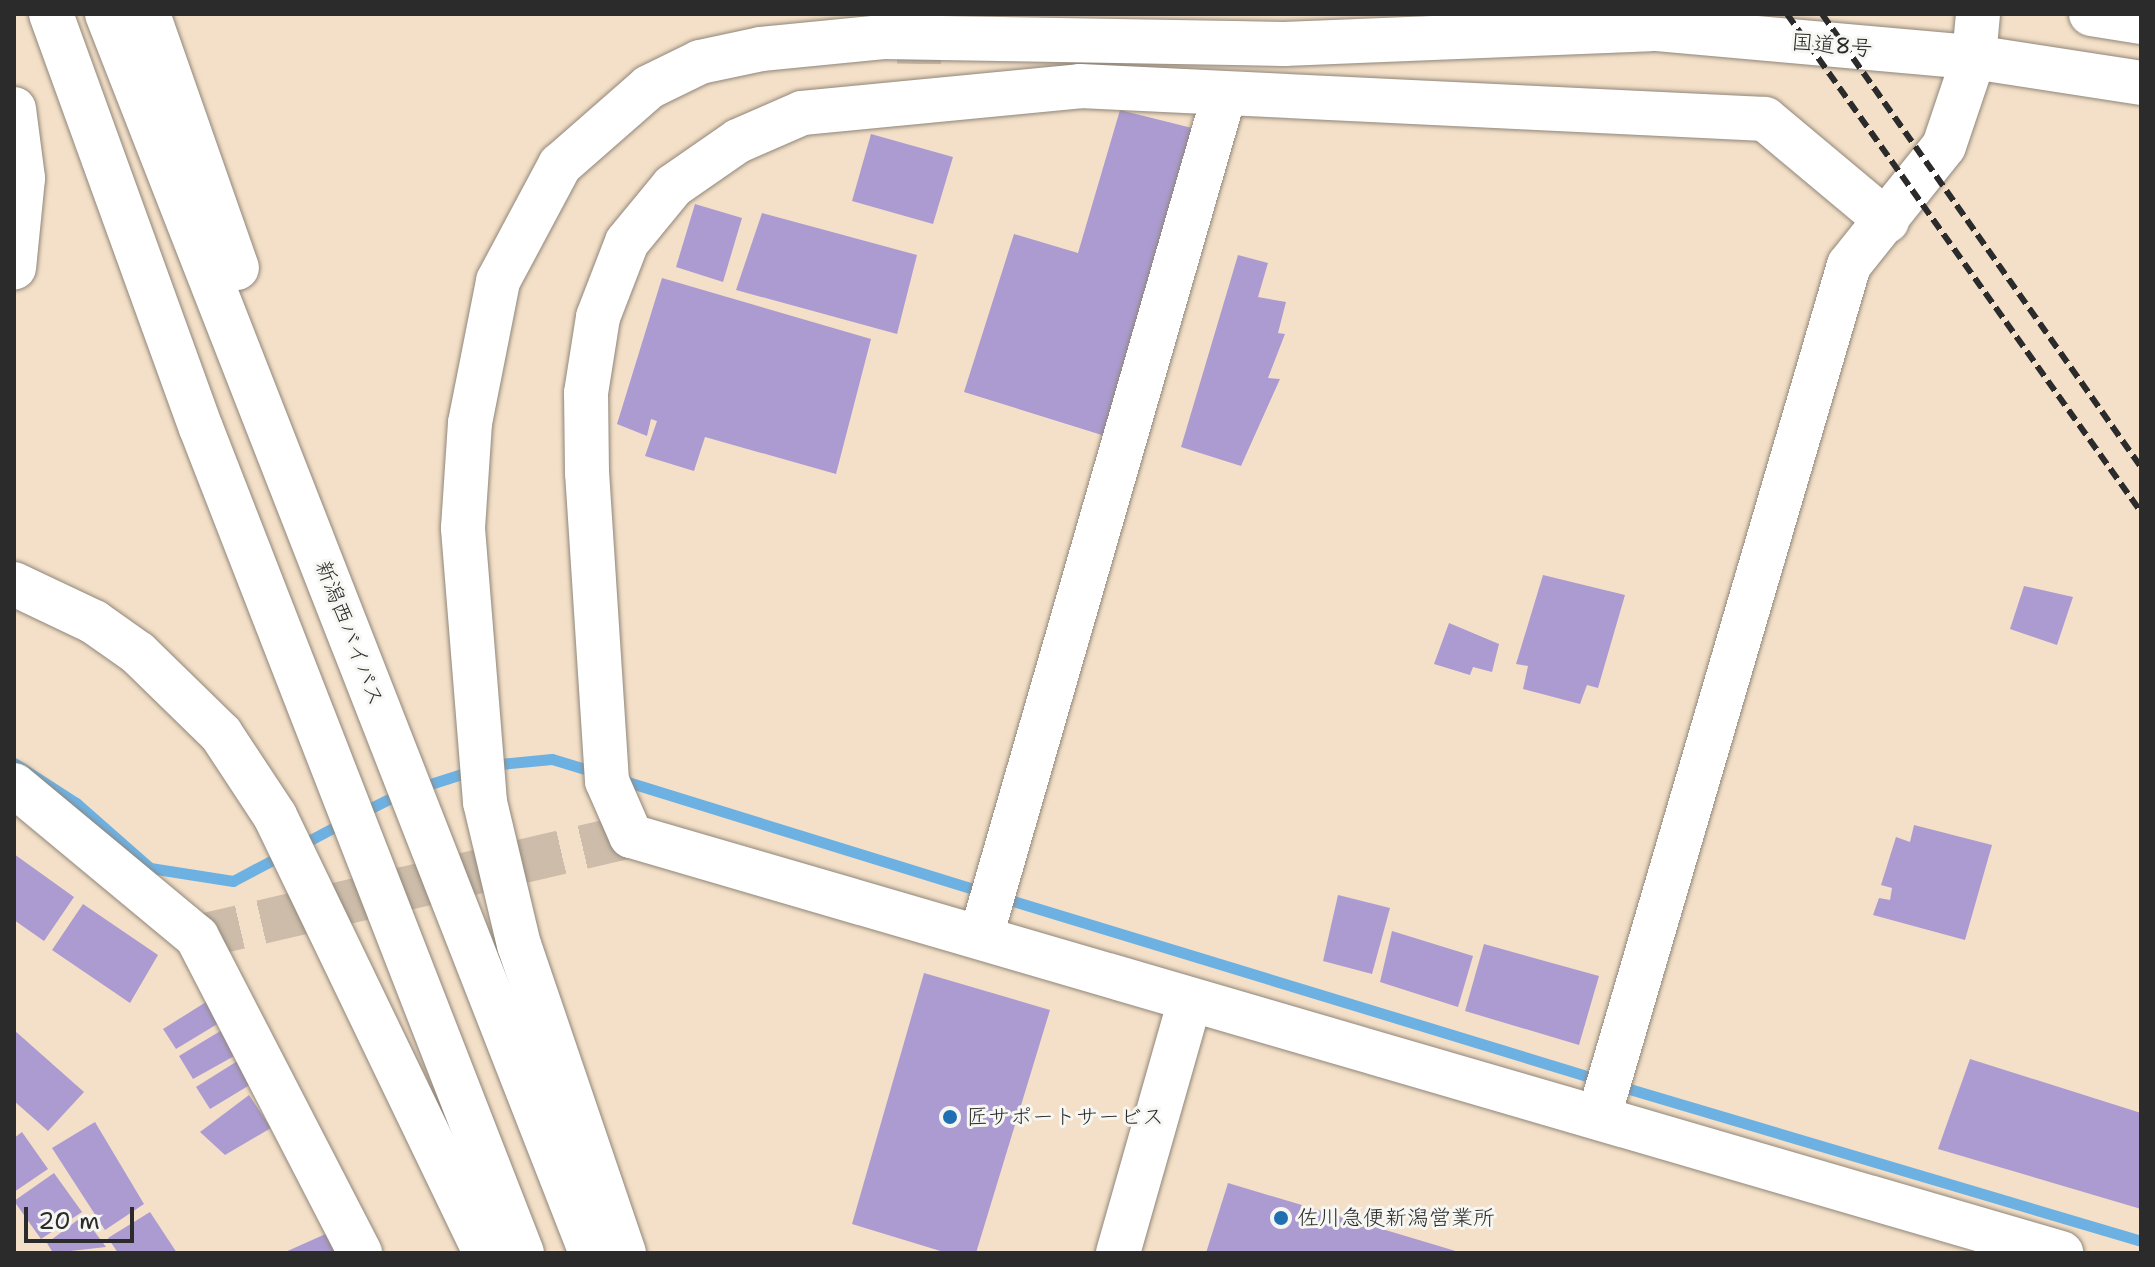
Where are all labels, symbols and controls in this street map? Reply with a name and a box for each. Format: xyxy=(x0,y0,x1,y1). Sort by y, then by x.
street label: 国道8号 xyxy=(1790,28,1874,62)
street label: 新潟西バイパス xyxy=(310,556,390,710)
place label: 匠サポートサービス xyxy=(966,1104,1164,1130)
marker: 匠サポートサービス xyxy=(941,1108,959,1126)
scale bar xyxy=(28,1191,138,1241)
text: 20 m xyxy=(38,1205,100,1237)
place label: 佐川急便新潟営業所 xyxy=(1297,1205,1495,1231)
marker: 佐川急便新潟営業所 xyxy=(1272,1209,1290,1227)

